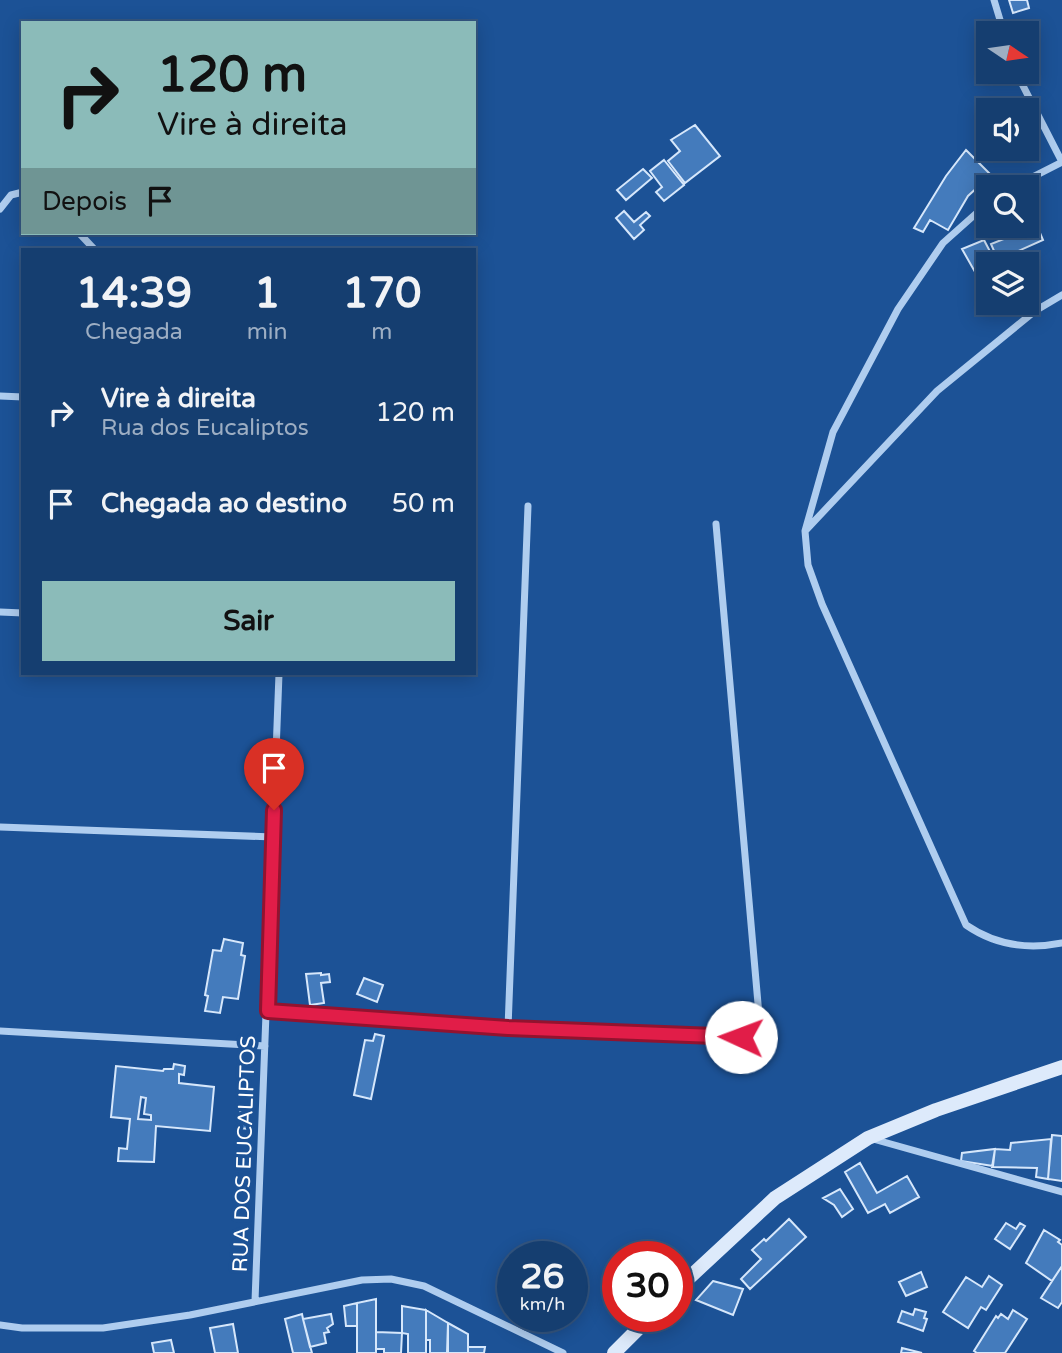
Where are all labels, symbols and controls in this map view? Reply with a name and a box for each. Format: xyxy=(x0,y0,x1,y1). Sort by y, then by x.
north arrow xyxy=(976,21,1040,84)
map controls xyxy=(976,21,1039,315)
text: 120 m xyxy=(157,46,307,105)
icon: right xyxy=(42,49,133,140)
button: sound xyxy=(976,98,1039,161)
text: Vire à direita xyxy=(157,106,348,144)
button: search xyxy=(976,175,1039,238)
icon: arrive xyxy=(141,182,179,220)
text: Depois xyxy=(42,186,127,217)
button: layers xyxy=(976,252,1039,315)
text: 14:39 xyxy=(76,268,192,319)
text: 1 xyxy=(254,268,280,319)
text: 170 xyxy=(342,268,421,319)
text: Chegada xyxy=(85,318,183,346)
text: min xyxy=(247,318,288,346)
text: m xyxy=(371,318,392,346)
text: Vire à direita xyxy=(101,383,256,414)
icon: right xyxy=(42,394,80,432)
text: 120 m xyxy=(375,397,455,428)
text: Rua dos Eucaliptos xyxy=(101,414,309,442)
icon: arrive xyxy=(42,485,80,523)
text: Chegada ao destino xyxy=(101,488,347,519)
text: 50 m xyxy=(392,488,455,519)
button: Sair xyxy=(42,581,455,661)
pin xyxy=(244,738,304,810)
icon: arrive xyxy=(255,749,293,787)
position arrow xyxy=(704,1000,778,1074)
street label: RUA DOS EUCALIPTOS xyxy=(228,1035,261,1273)
speed limit sign: 30 xyxy=(602,1241,693,1332)
text: 26 xyxy=(521,1256,564,1298)
text: km/h xyxy=(520,1293,565,1315)

